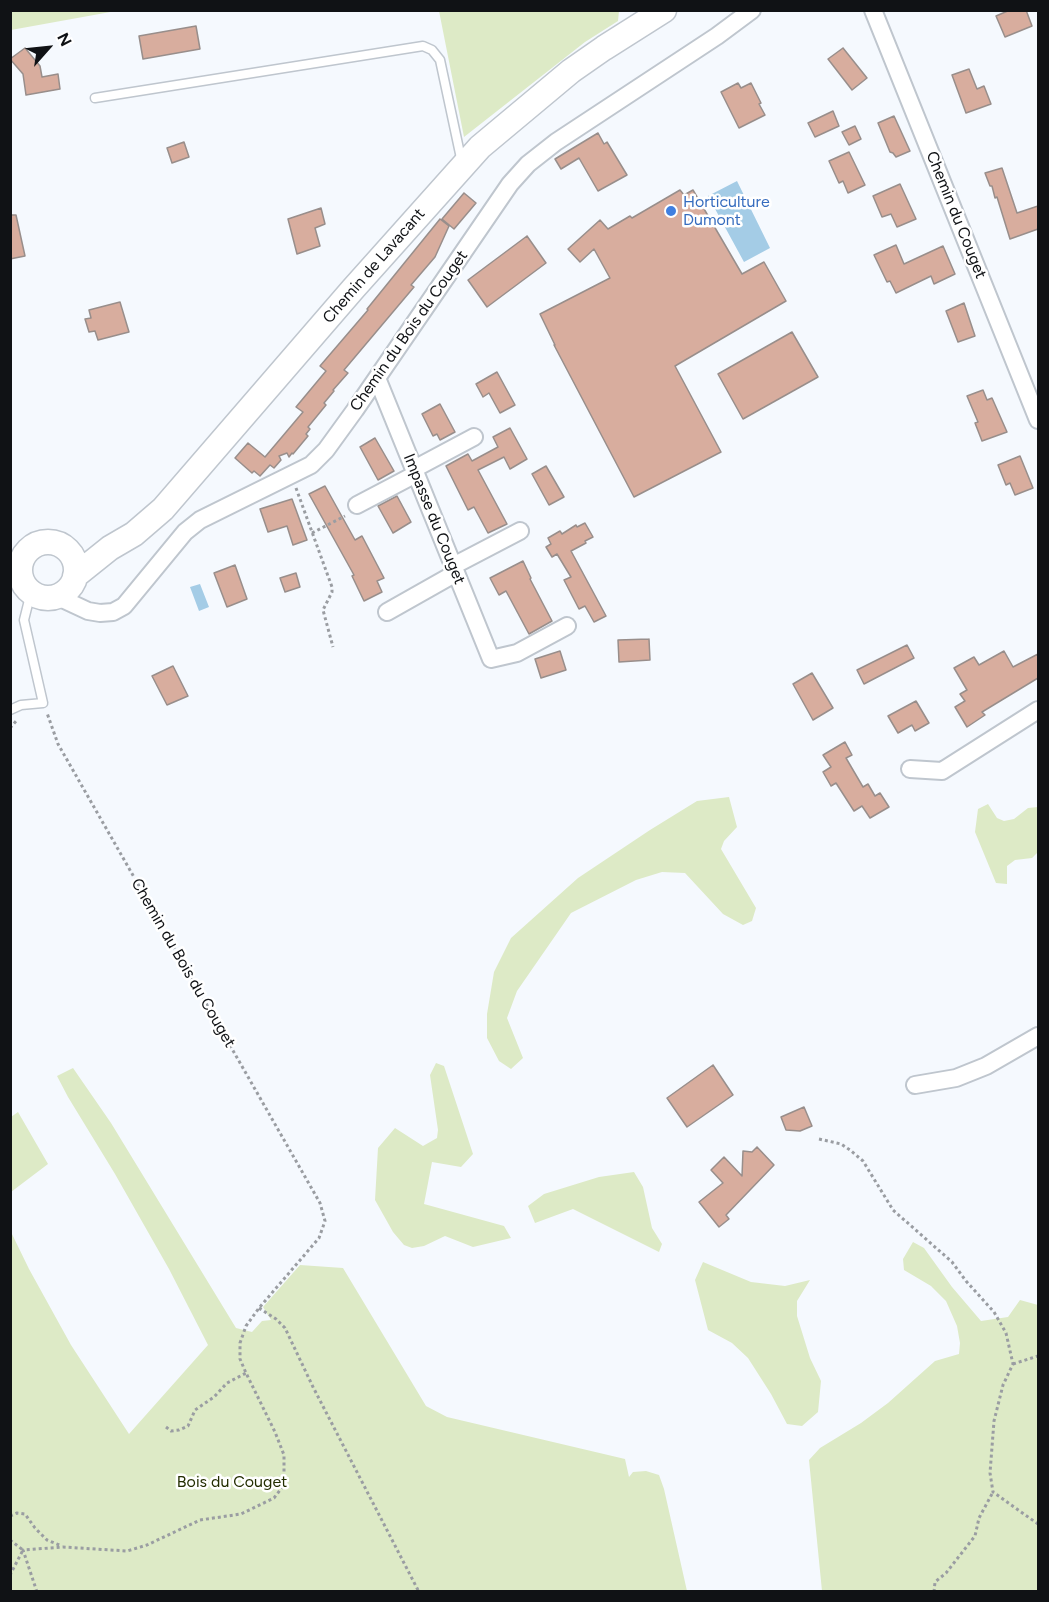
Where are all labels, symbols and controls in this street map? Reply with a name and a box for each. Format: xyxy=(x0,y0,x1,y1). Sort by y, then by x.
north arrow xyxy=(18,18,78,78)
text: N xyxy=(53,30,76,49)
street label: Chemin du Couget xyxy=(922,149,990,281)
place label: Horticulture Dumont xyxy=(683,192,770,230)
marker: Horticulture Dumont xyxy=(664,204,678,218)
street label: Chemin de Lavacant xyxy=(319,205,429,327)
street label: Chemin du Bois du Couget xyxy=(346,247,472,415)
street label: Impasse du Couget xyxy=(399,451,469,587)
street label: Chemin du Bois du Couget xyxy=(127,875,239,1051)
park label: Bois du Couget xyxy=(177,1472,287,1492)

